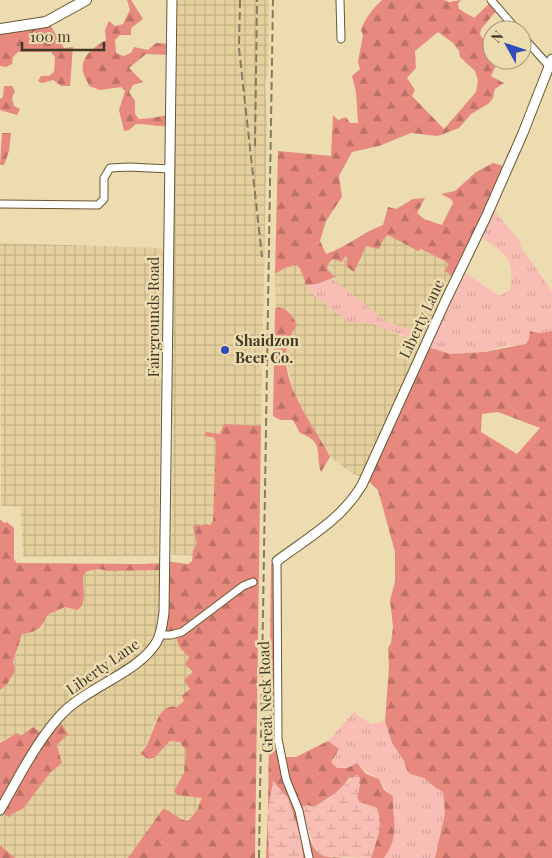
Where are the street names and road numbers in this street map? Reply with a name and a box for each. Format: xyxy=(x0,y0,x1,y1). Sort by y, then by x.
street label: Fairgrounds Road xyxy=(143,257,163,377)
street label: Liberty Lane xyxy=(394,276,448,361)
street label: Liberty Lane xyxy=(62,634,143,699)
street label: Great Neck Road xyxy=(253,640,277,753)

